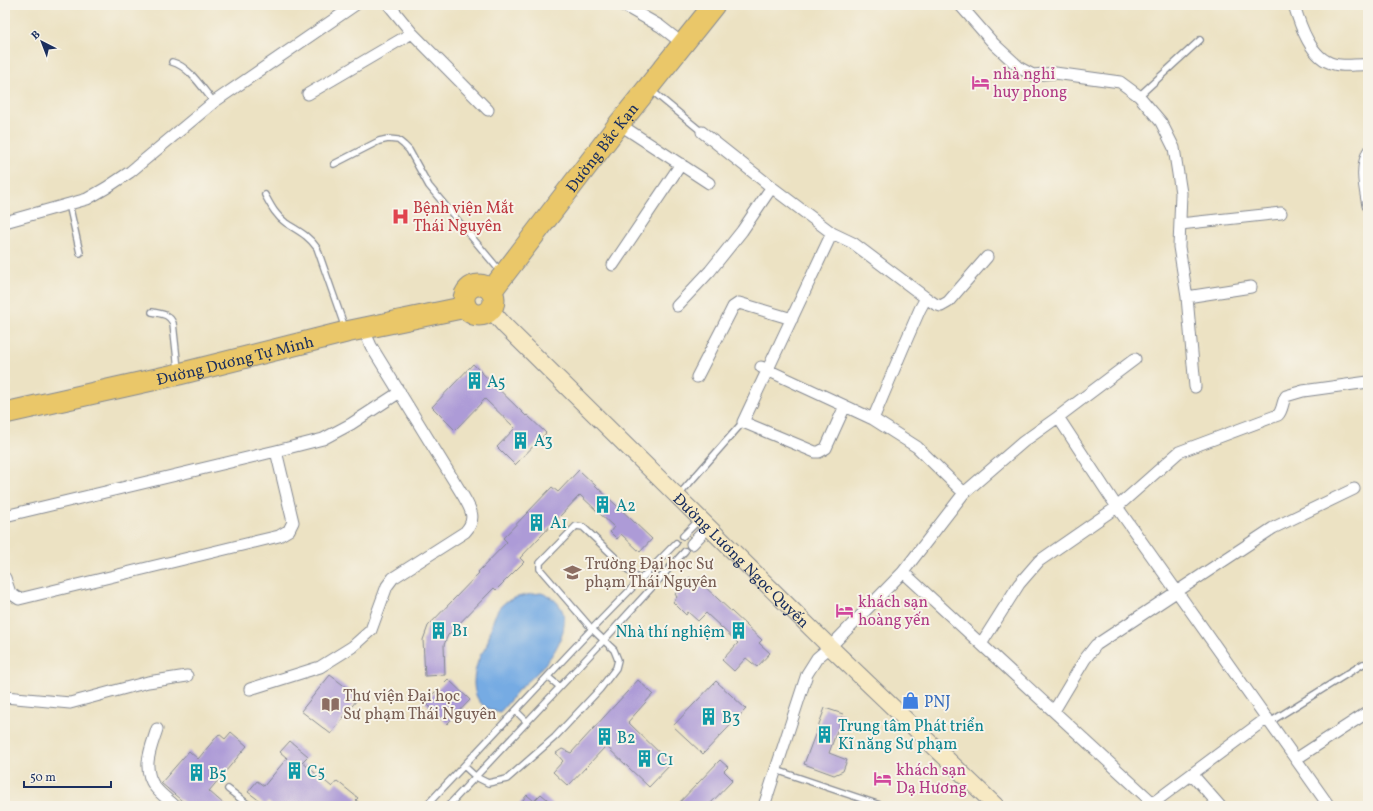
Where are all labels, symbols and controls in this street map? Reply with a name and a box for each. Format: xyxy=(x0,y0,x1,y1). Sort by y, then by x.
north arrow xyxy=(22,22,62,62)
text: B xyxy=(29,28,44,44)
place label: nhà nghỉ huy phong xyxy=(993,64,1067,104)
hotel icon: nhà nghỉ huy phong xyxy=(970,72,990,92)
street label: Đường Bắc Kạn xyxy=(562,99,645,198)
place label: Bệnh viện Mắt Thái Nguyên xyxy=(413,198,515,238)
hospital icon: Bệnh viện Mắt Thái Nguyên xyxy=(390,206,410,226)
street label: Đường Dương Tự Minh xyxy=(155,332,316,392)
building icon: A5 xyxy=(464,371,484,391)
place label: A5 xyxy=(487,372,505,394)
building icon: A3 xyxy=(511,430,531,450)
place label: A3 xyxy=(534,431,553,453)
street label: Đường Lương Ngọc Quyến xyxy=(667,489,814,634)
building icon: A2 xyxy=(593,495,613,515)
place label: A2 xyxy=(616,496,636,518)
building icon: A1 xyxy=(527,512,547,532)
place label: A1 xyxy=(550,513,567,535)
place label: Trường Đại học Sư phạm Thái Nguyên xyxy=(585,554,717,594)
school or university icon: Trường Đại học Sư phạm Thái Nguyên xyxy=(562,562,582,582)
place label: khách sạn hoàng yến xyxy=(858,592,930,632)
hotel icon: khách sạn hoàng yến xyxy=(835,600,855,620)
building icon: B1 xyxy=(429,620,449,640)
place label: B1 xyxy=(452,621,468,643)
building icon: Nhà thí nghiệm xyxy=(728,621,748,641)
place label: Nhà thí nghiệm xyxy=(615,622,725,644)
place label: Thư viện Đại học Sư phạm Thái Nguyên xyxy=(343,686,497,726)
shop icon: PNJ xyxy=(901,691,921,711)
place label: PNJ xyxy=(924,692,950,714)
library icon: Thư viện Đại học Sư phạm Thái Nguyên xyxy=(320,694,340,714)
building icon: B3 xyxy=(699,707,719,727)
place label: B3 xyxy=(722,708,740,730)
place label: Trung tâm Phát triển Kĩ năng Sư phạm xyxy=(838,716,984,756)
building icon: Trung tâm Phát triển Kĩ năng Sư phạm xyxy=(815,724,835,744)
building icon: B2 xyxy=(594,727,614,747)
place label: B2 xyxy=(617,728,636,750)
building icon: C1 xyxy=(634,749,654,769)
place label: C1 xyxy=(657,750,674,772)
place label: khách sạn Dạ Hương xyxy=(896,760,967,800)
building icon: C5 xyxy=(284,761,304,781)
place label: C5 xyxy=(307,762,325,784)
scale bar xyxy=(24,763,111,789)
building icon: B5 xyxy=(186,763,206,783)
place label: B5 xyxy=(209,764,227,786)
hotel icon: khách sạn Dạ Hương xyxy=(873,768,893,788)
text: 50 m xyxy=(30,770,56,786)

